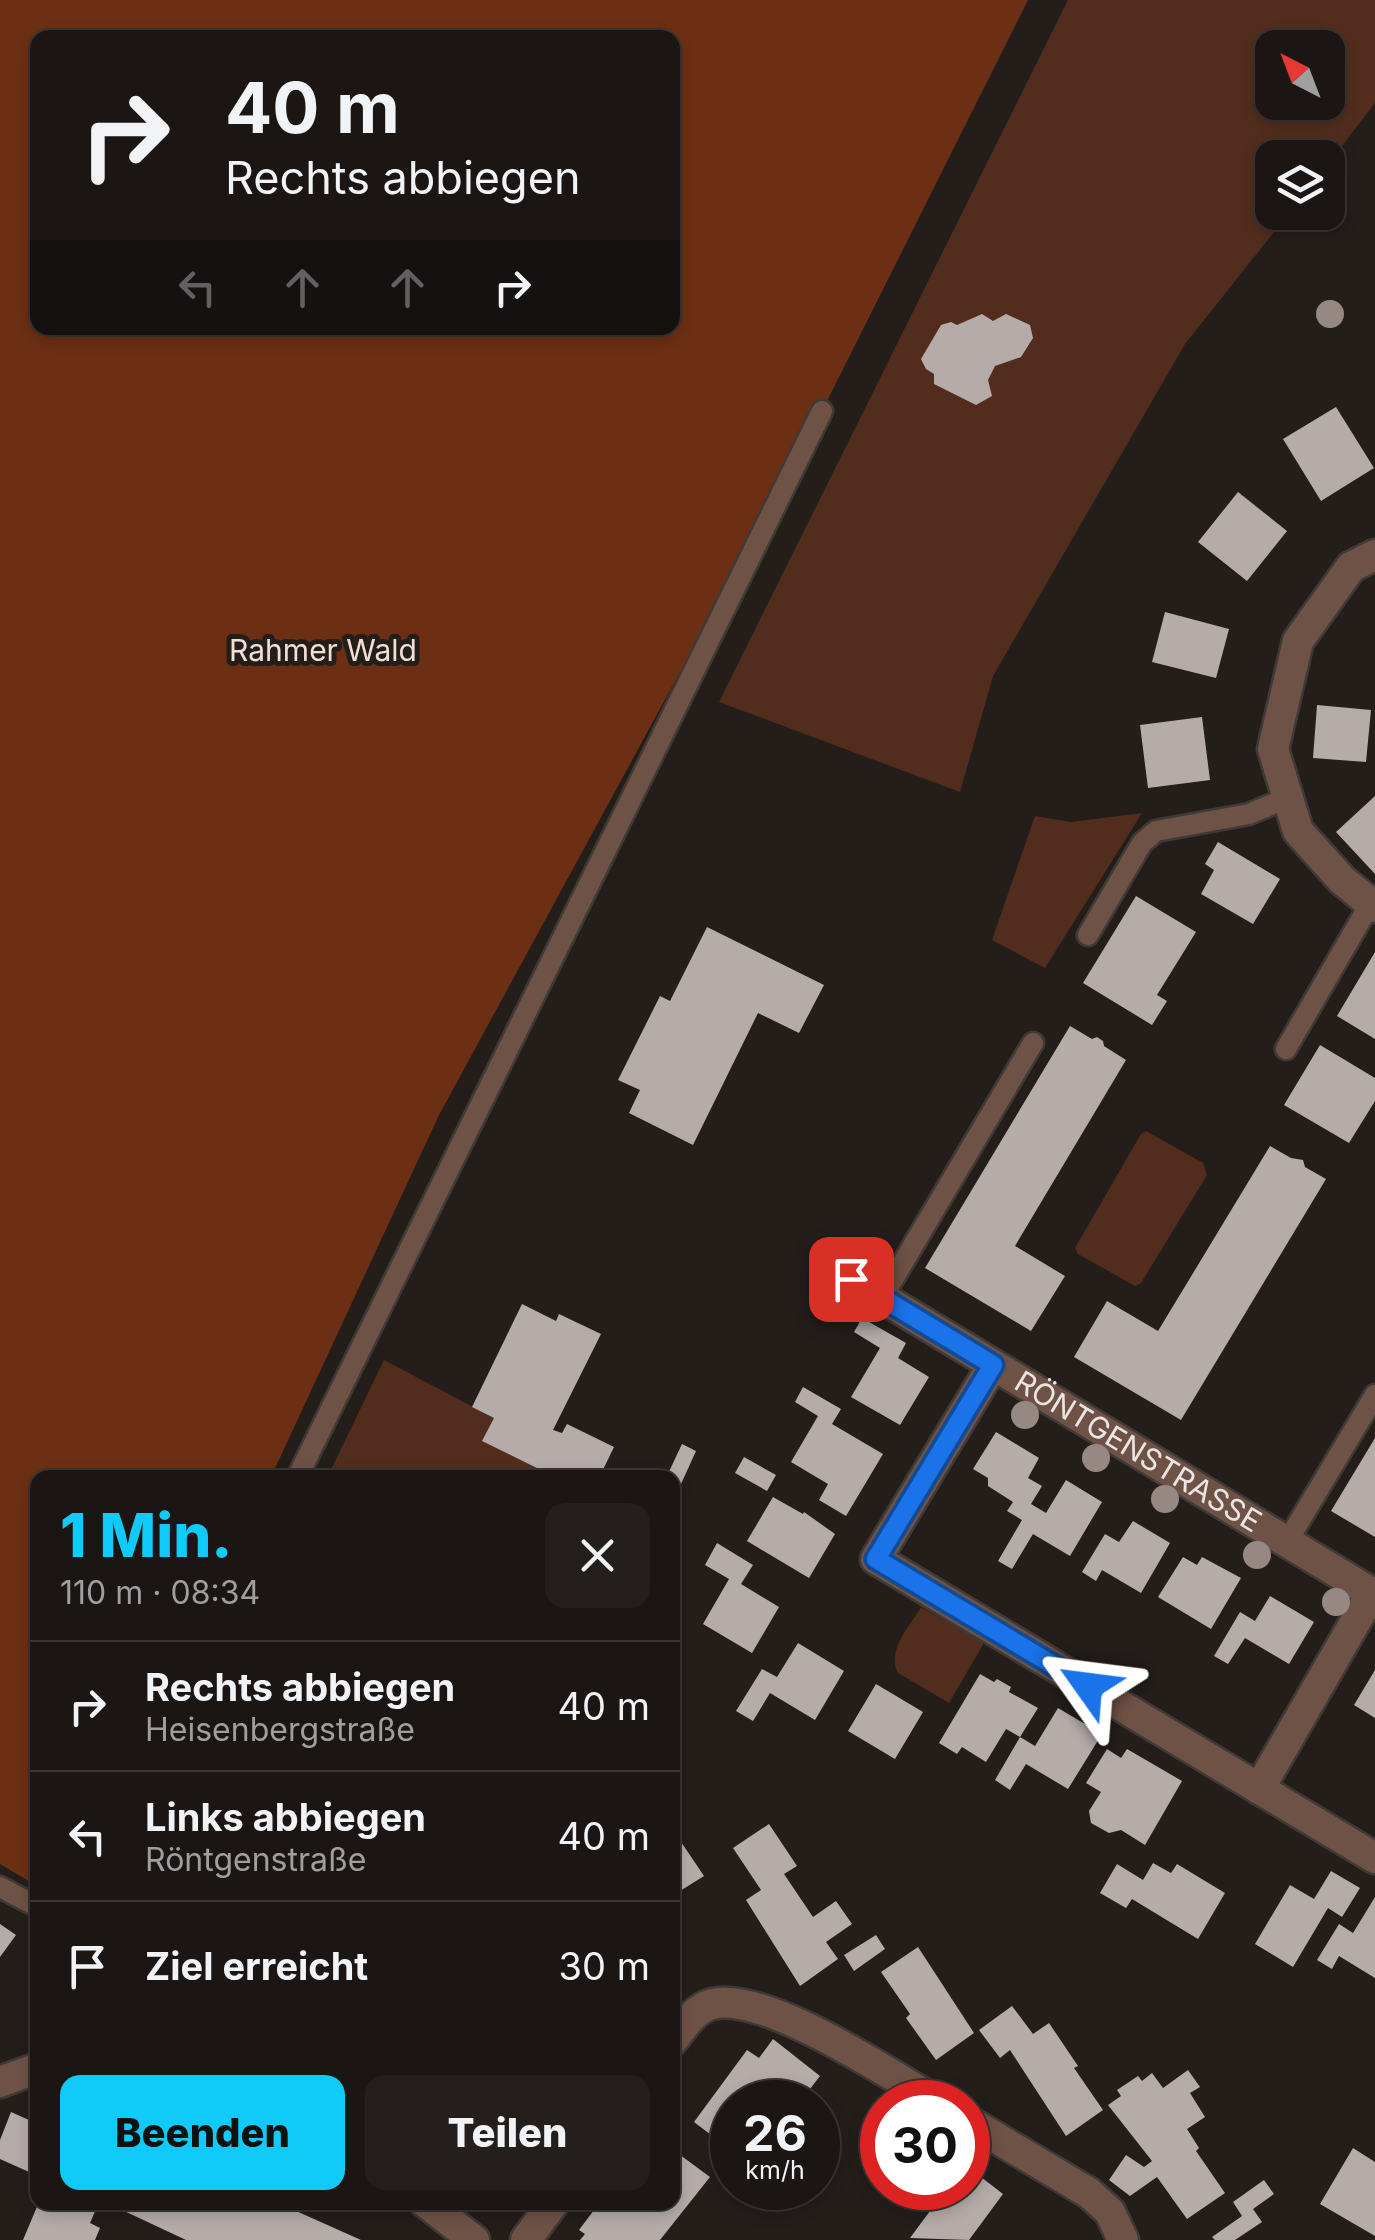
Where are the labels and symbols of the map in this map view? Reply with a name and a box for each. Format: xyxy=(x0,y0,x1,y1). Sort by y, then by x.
north arrow xyxy=(1255,30,1345,120)
park label: Rahmer Wald xyxy=(229,632,417,668)
pin xyxy=(809,1237,894,1322)
street label: RÖNTGENSTRASSE xyxy=(1009,1363,1268,1539)
position arrow xyxy=(1036,1634,1140,1738)
speed limit sign: 30 xyxy=(860,2080,990,2210)

